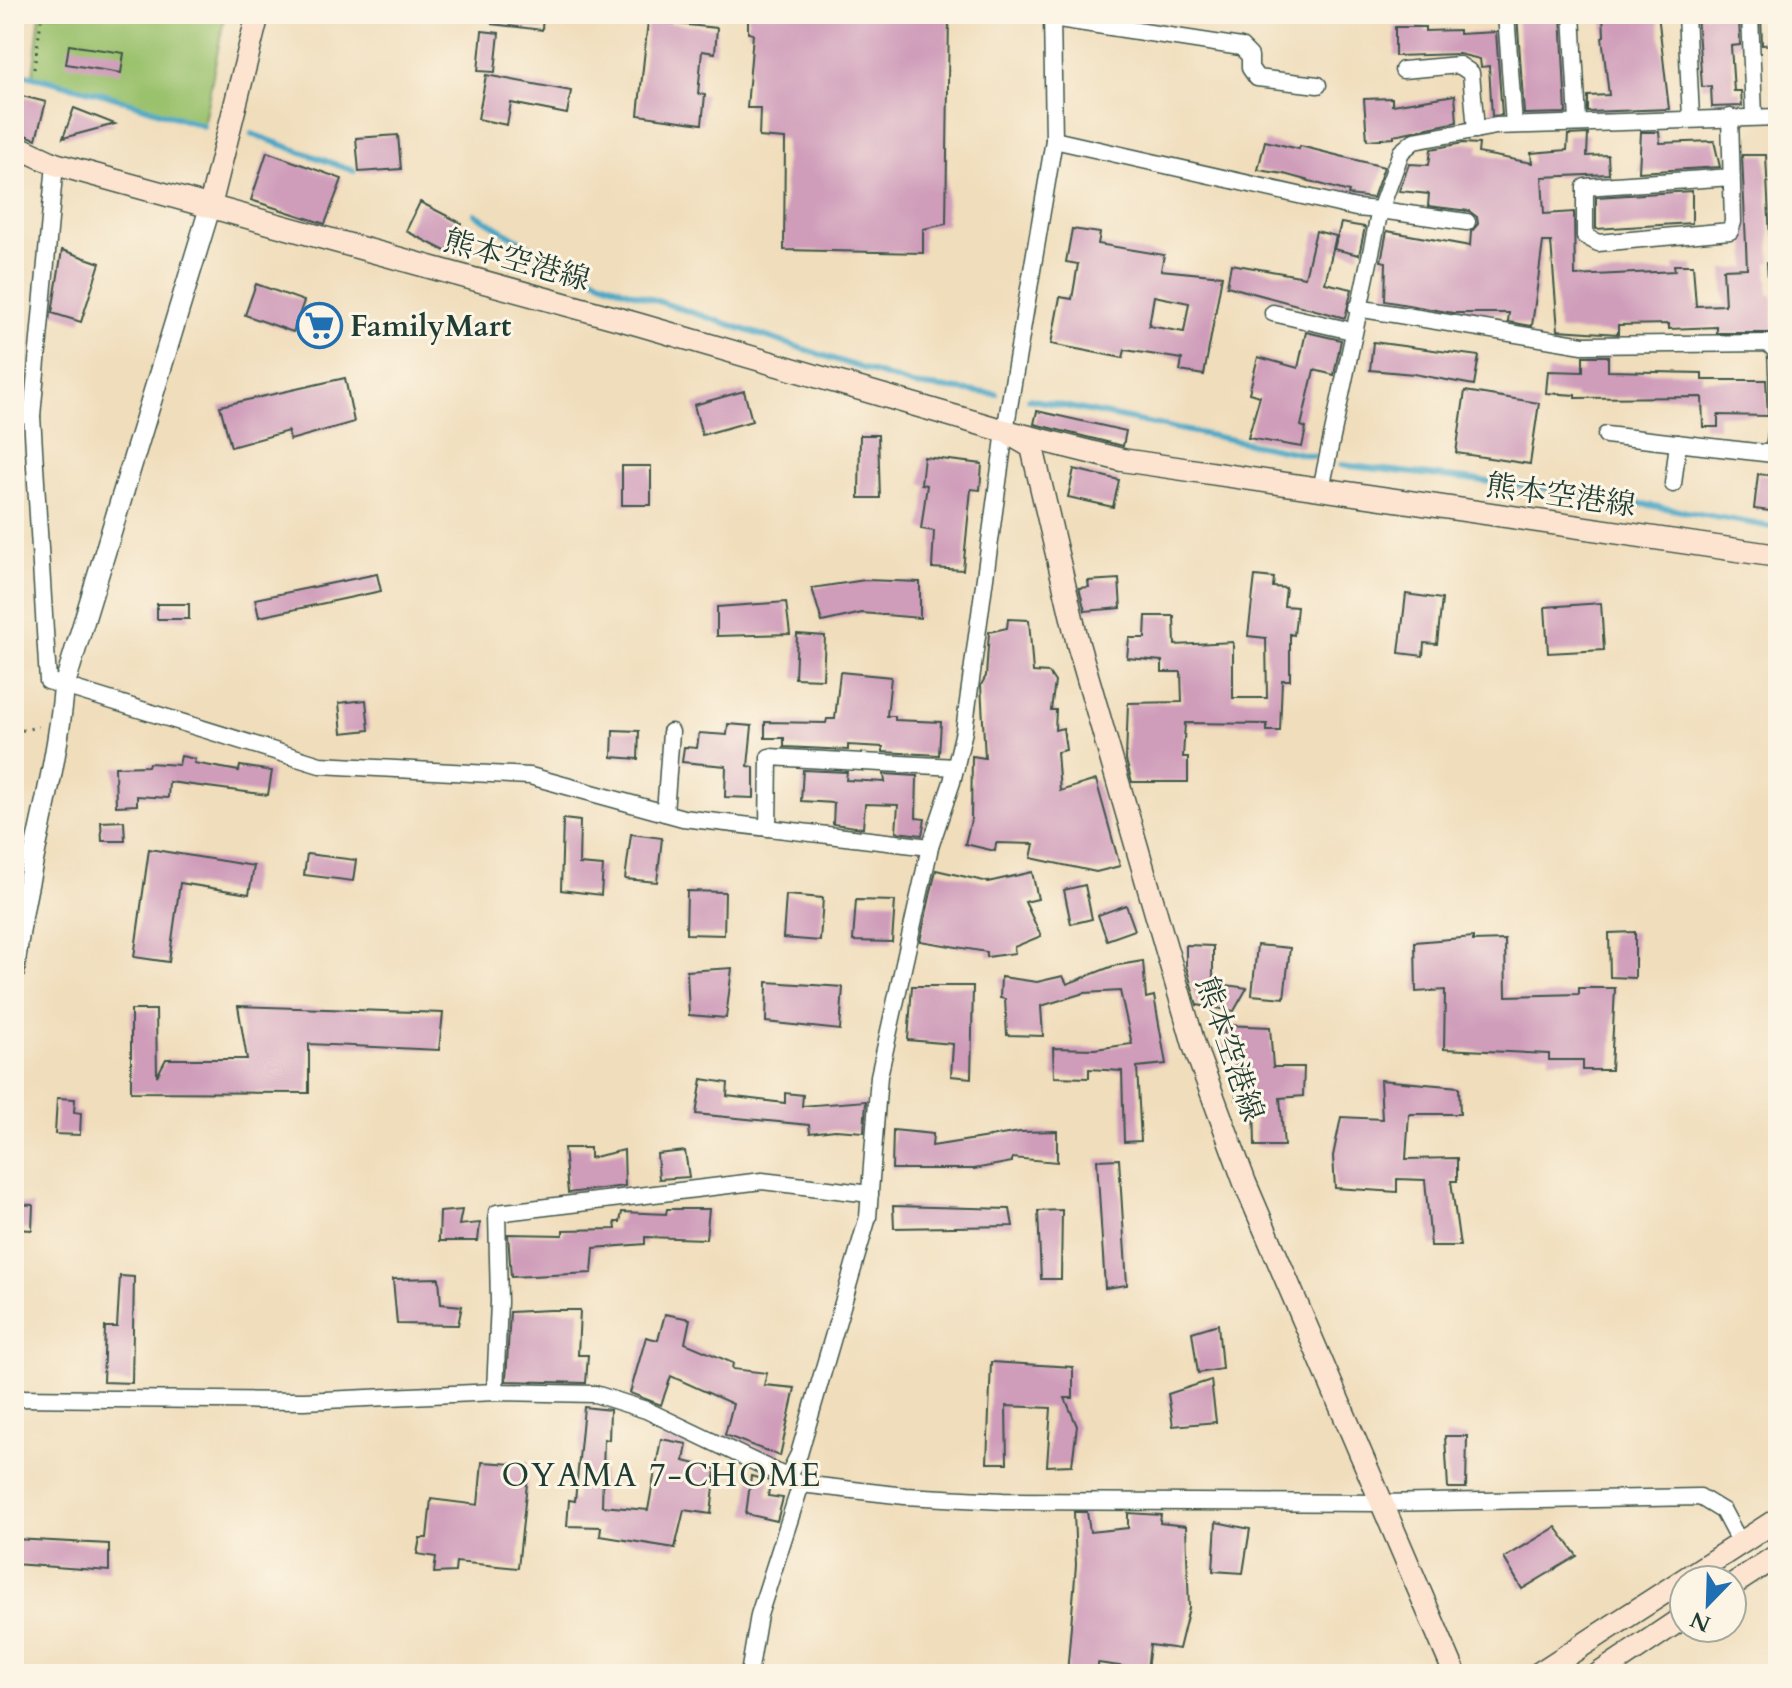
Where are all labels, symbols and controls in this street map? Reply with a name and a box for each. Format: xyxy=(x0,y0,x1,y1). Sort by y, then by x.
street label: 熊本空港線 xyxy=(439,220,595,301)
supermarket icon: FamilyMart xyxy=(295,302,343,350)
place label: FamilyMart xyxy=(350,306,512,347)
street label: 熊本空港線 xyxy=(1484,465,1638,526)
street label: 熊本空港線 xyxy=(1186,972,1273,1127)
district label: OYAMA 7-CHOME xyxy=(501,1454,823,1498)
north arrow xyxy=(1668,1564,1748,1644)
text: N xyxy=(1686,1604,1715,1639)

